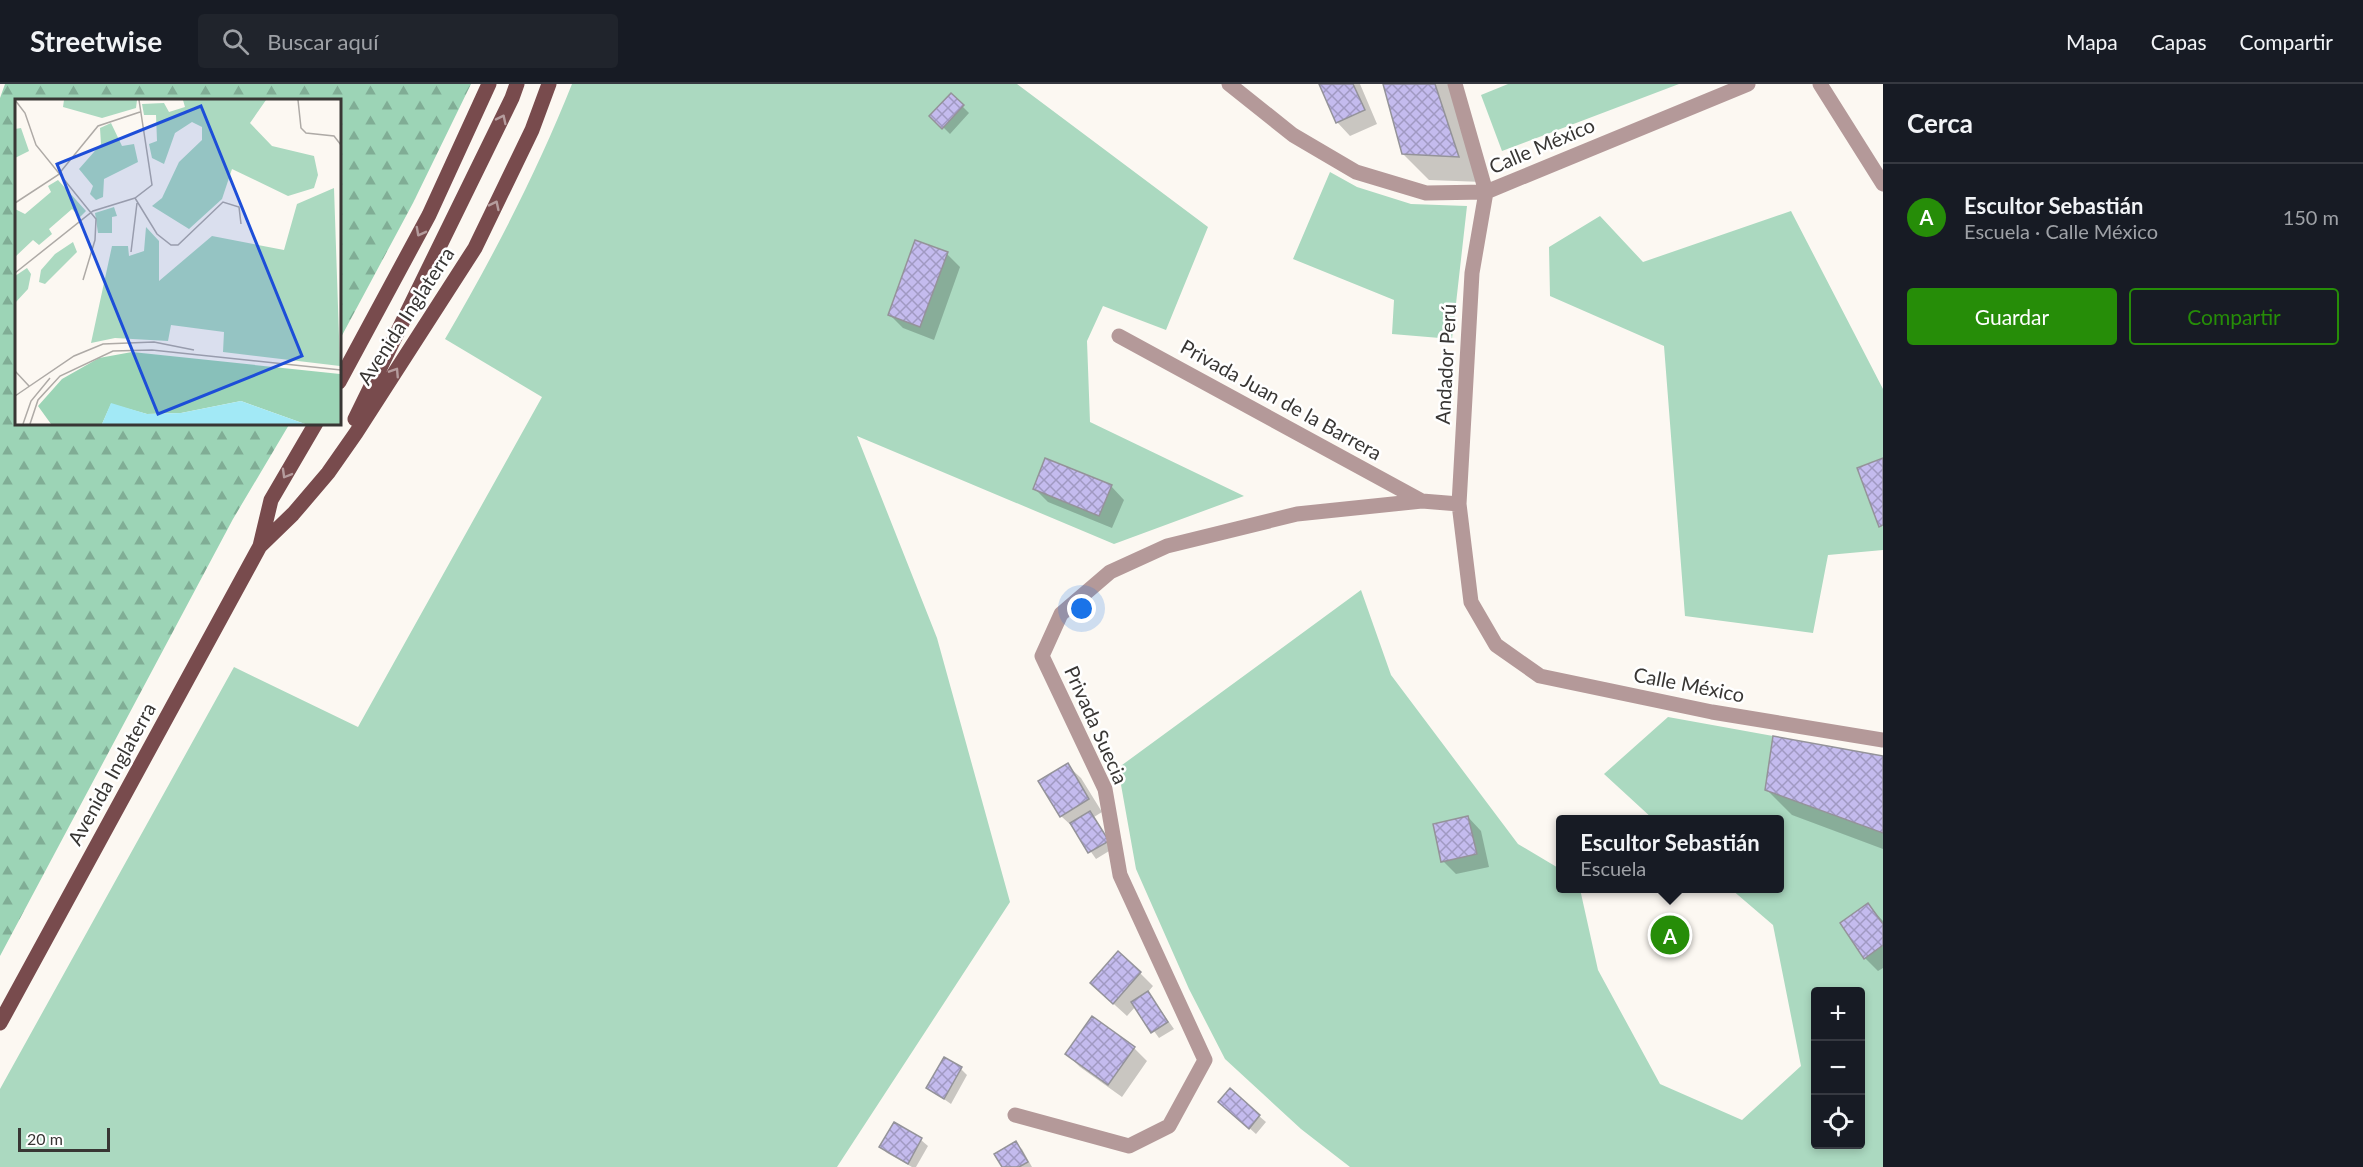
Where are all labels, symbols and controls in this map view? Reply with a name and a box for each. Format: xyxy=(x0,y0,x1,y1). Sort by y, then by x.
search box xyxy=(198,14,618,68)
text: Streetwise xyxy=(30,24,162,58)
icon: search xyxy=(219,25,252,58)
text: Buscar aquí xyxy=(267,28,378,55)
text: Mapa xyxy=(2066,29,2118,54)
text: Capas xyxy=(2151,29,2207,54)
text: Compartir xyxy=(2240,29,2333,54)
inset map xyxy=(15,99,340,424)
text: Cerca xyxy=(1907,107,1973,139)
street label: Calle México xyxy=(1485,112,1598,178)
one-way arrow xyxy=(495,115,507,126)
text: Escultor Sebastián xyxy=(1964,192,2143,219)
one-way arrow xyxy=(488,200,500,211)
text: A xyxy=(1920,205,1933,229)
text: 150 m xyxy=(2283,205,2339,229)
text: Escuela · Calle México xyxy=(1964,219,2158,243)
one-way arrow xyxy=(416,226,427,236)
street label: Avenida Inglaterra xyxy=(352,242,459,389)
button: Guardar xyxy=(1907,288,2117,345)
button: Compartir xyxy=(2129,288,2339,345)
street label: Andador Perú xyxy=(1430,303,1460,425)
street label: Privada Juan de la Barrera xyxy=(1177,334,1386,464)
one-way arrow xyxy=(388,368,400,378)
one-way arrow xyxy=(282,468,294,478)
your location xyxy=(1067,594,1096,623)
street label: Calle México xyxy=(1632,661,1747,707)
street label: Privada Suecia xyxy=(1060,662,1134,787)
street label: Avenida Inglaterra xyxy=(62,698,160,849)
popup xyxy=(1556,815,1784,893)
text: Escultor Sebastián xyxy=(1580,829,1760,856)
text: Escuela xyxy=(1580,856,1646,880)
pin: A xyxy=(1650,912,1690,958)
map controls xyxy=(1811,987,1865,1149)
button: + xyxy=(1811,987,1865,1041)
button: − xyxy=(1811,1041,1865,1095)
button: locate xyxy=(1811,1095,1865,1149)
scale bar xyxy=(18,1125,110,1152)
text: 20 m xyxy=(27,1129,63,1148)

